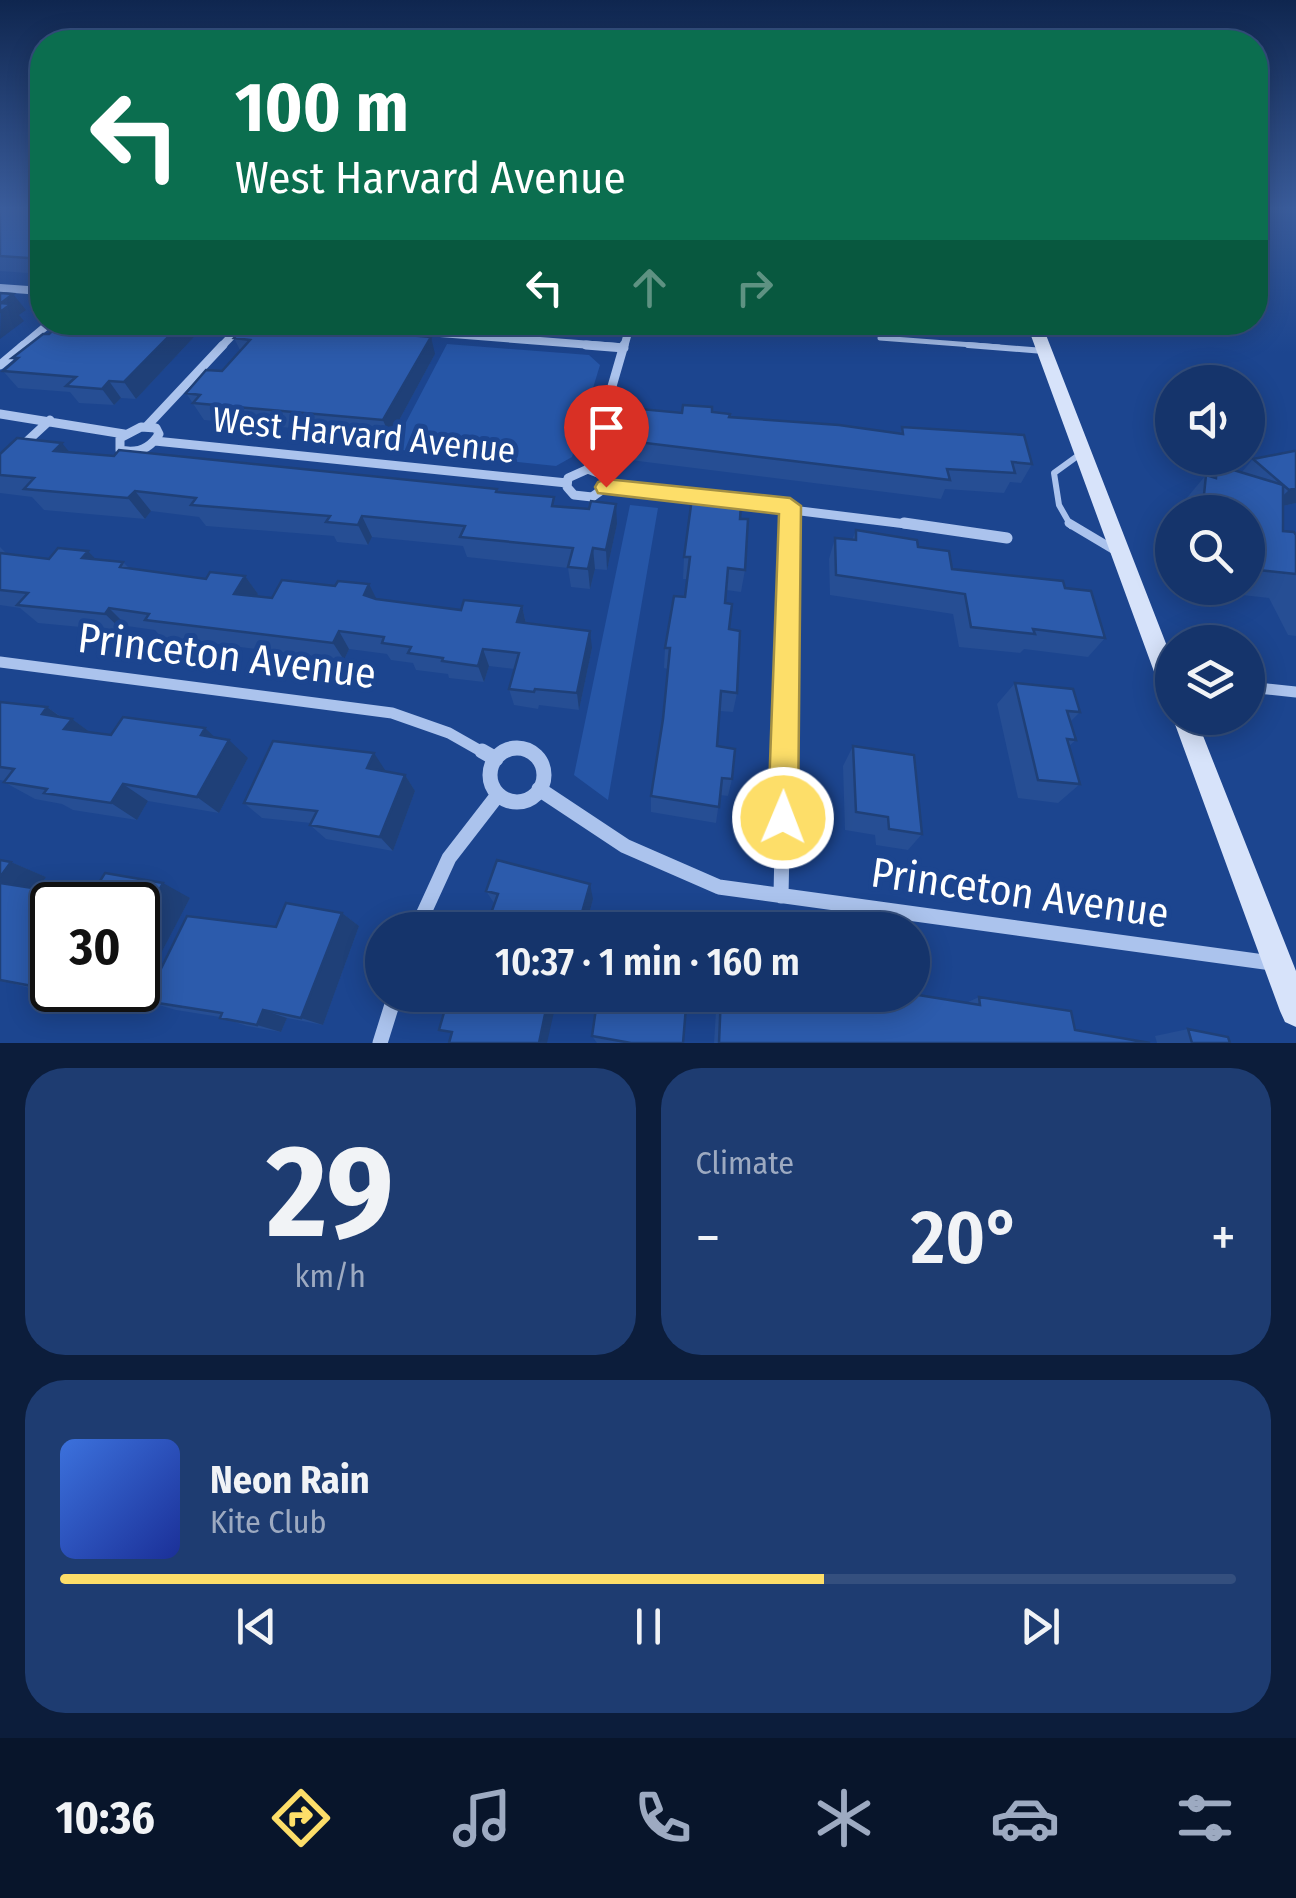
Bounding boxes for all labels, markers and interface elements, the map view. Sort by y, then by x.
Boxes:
text: 100 m [235,66,409,150]
icon: left [70,70,200,200]
text: West Harvard Avenue [235,151,626,205]
icon: left [517,260,572,315]
icon: ahead [622,260,677,315]
icon: right [727,260,782,315]
map controls [1155,365,1265,735]
button: sound [1155,365,1265,475]
pin [564,385,649,488]
street label: West Harvard Avenue [211,398,517,472]
icon: arrive [579,400,634,455]
button: search [1155,495,1265,605]
street label: Princeton Avenue [75,613,379,699]
button: layers [1155,625,1265,735]
position arrow [731,766,835,870]
street label: Princeton Avenue [868,847,1172,939]
speed limit sign: 30 [30,882,160,1012]
text: 10:37 · 1 min · 160 m [495,939,800,985]
text: 29 [267,1114,394,1270]
text: Climate [696,1144,794,1182]
text: 20° [911,1193,1021,1283]
text: − [696,1205,720,1271]
text: + [1211,1205,1236,1271]
text: km/h [295,1257,366,1295]
text: Neon Rain [210,1457,370,1503]
text: Kite Club [210,1503,326,1541]
icon: previous [229,1599,284,1654]
icon: pause [621,1599,676,1654]
icon: next [1013,1599,1068,1654]
icon: directions [266,1783,336,1853]
icon: music [447,1783,517,1853]
icon: phone [628,1783,698,1853]
icon: climate [809,1783,879,1853]
icon: car [990,1783,1060,1853]
icon: filters [1170,1783,1240,1853]
text: 10:36 [55,1791,155,1845]

